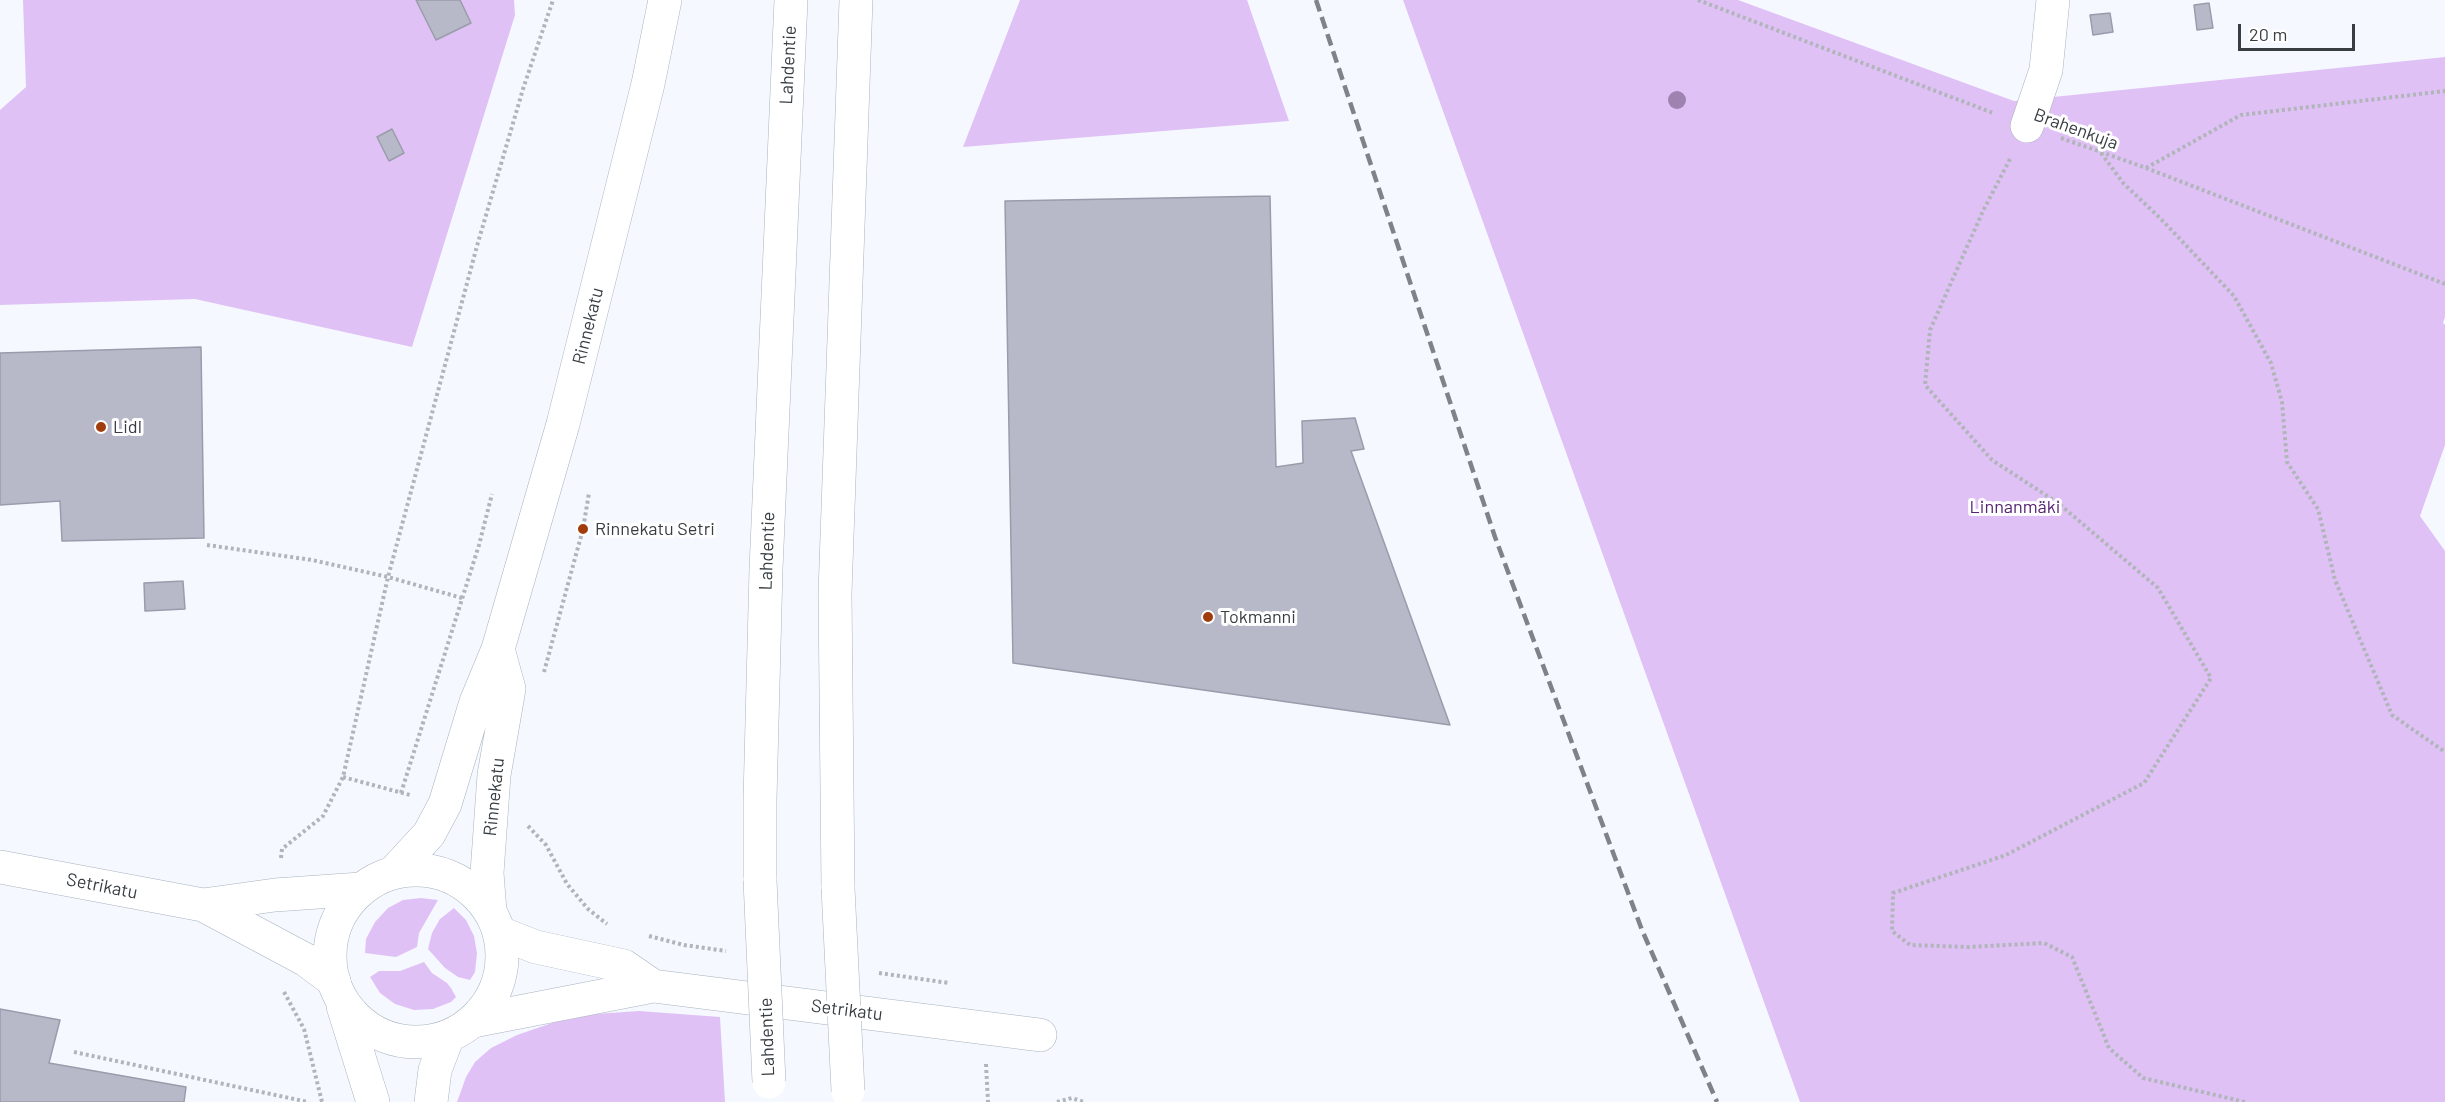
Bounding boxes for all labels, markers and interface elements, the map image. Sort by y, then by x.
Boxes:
scale bar [2241,12,2358,50]
text: 20 m [2249,23,2287,45]
street label: Lahdentie [775,25,801,105]
street label: Brahenkuja [2031,104,2121,154]
street label: Rinnekatu [568,285,608,367]
place label: Lidl [113,416,142,438]
marker: Lidl [94,420,108,434]
park label: Linnanmäki [1970,496,2060,518]
street label: Lahdentie [755,511,779,591]
place label: Rinnekatu Setri [595,518,715,540]
marker: Rinnekatu Setri [576,522,590,536]
place label: Tokmanni [1220,606,1296,628]
marker: Tokmanni [1201,610,1215,624]
street label: Rinnekatu [479,757,509,837]
street label: Setrikatu [65,869,139,903]
street label: Setrikatu [810,995,884,1025]
street label: Lahdentie [755,997,779,1077]

